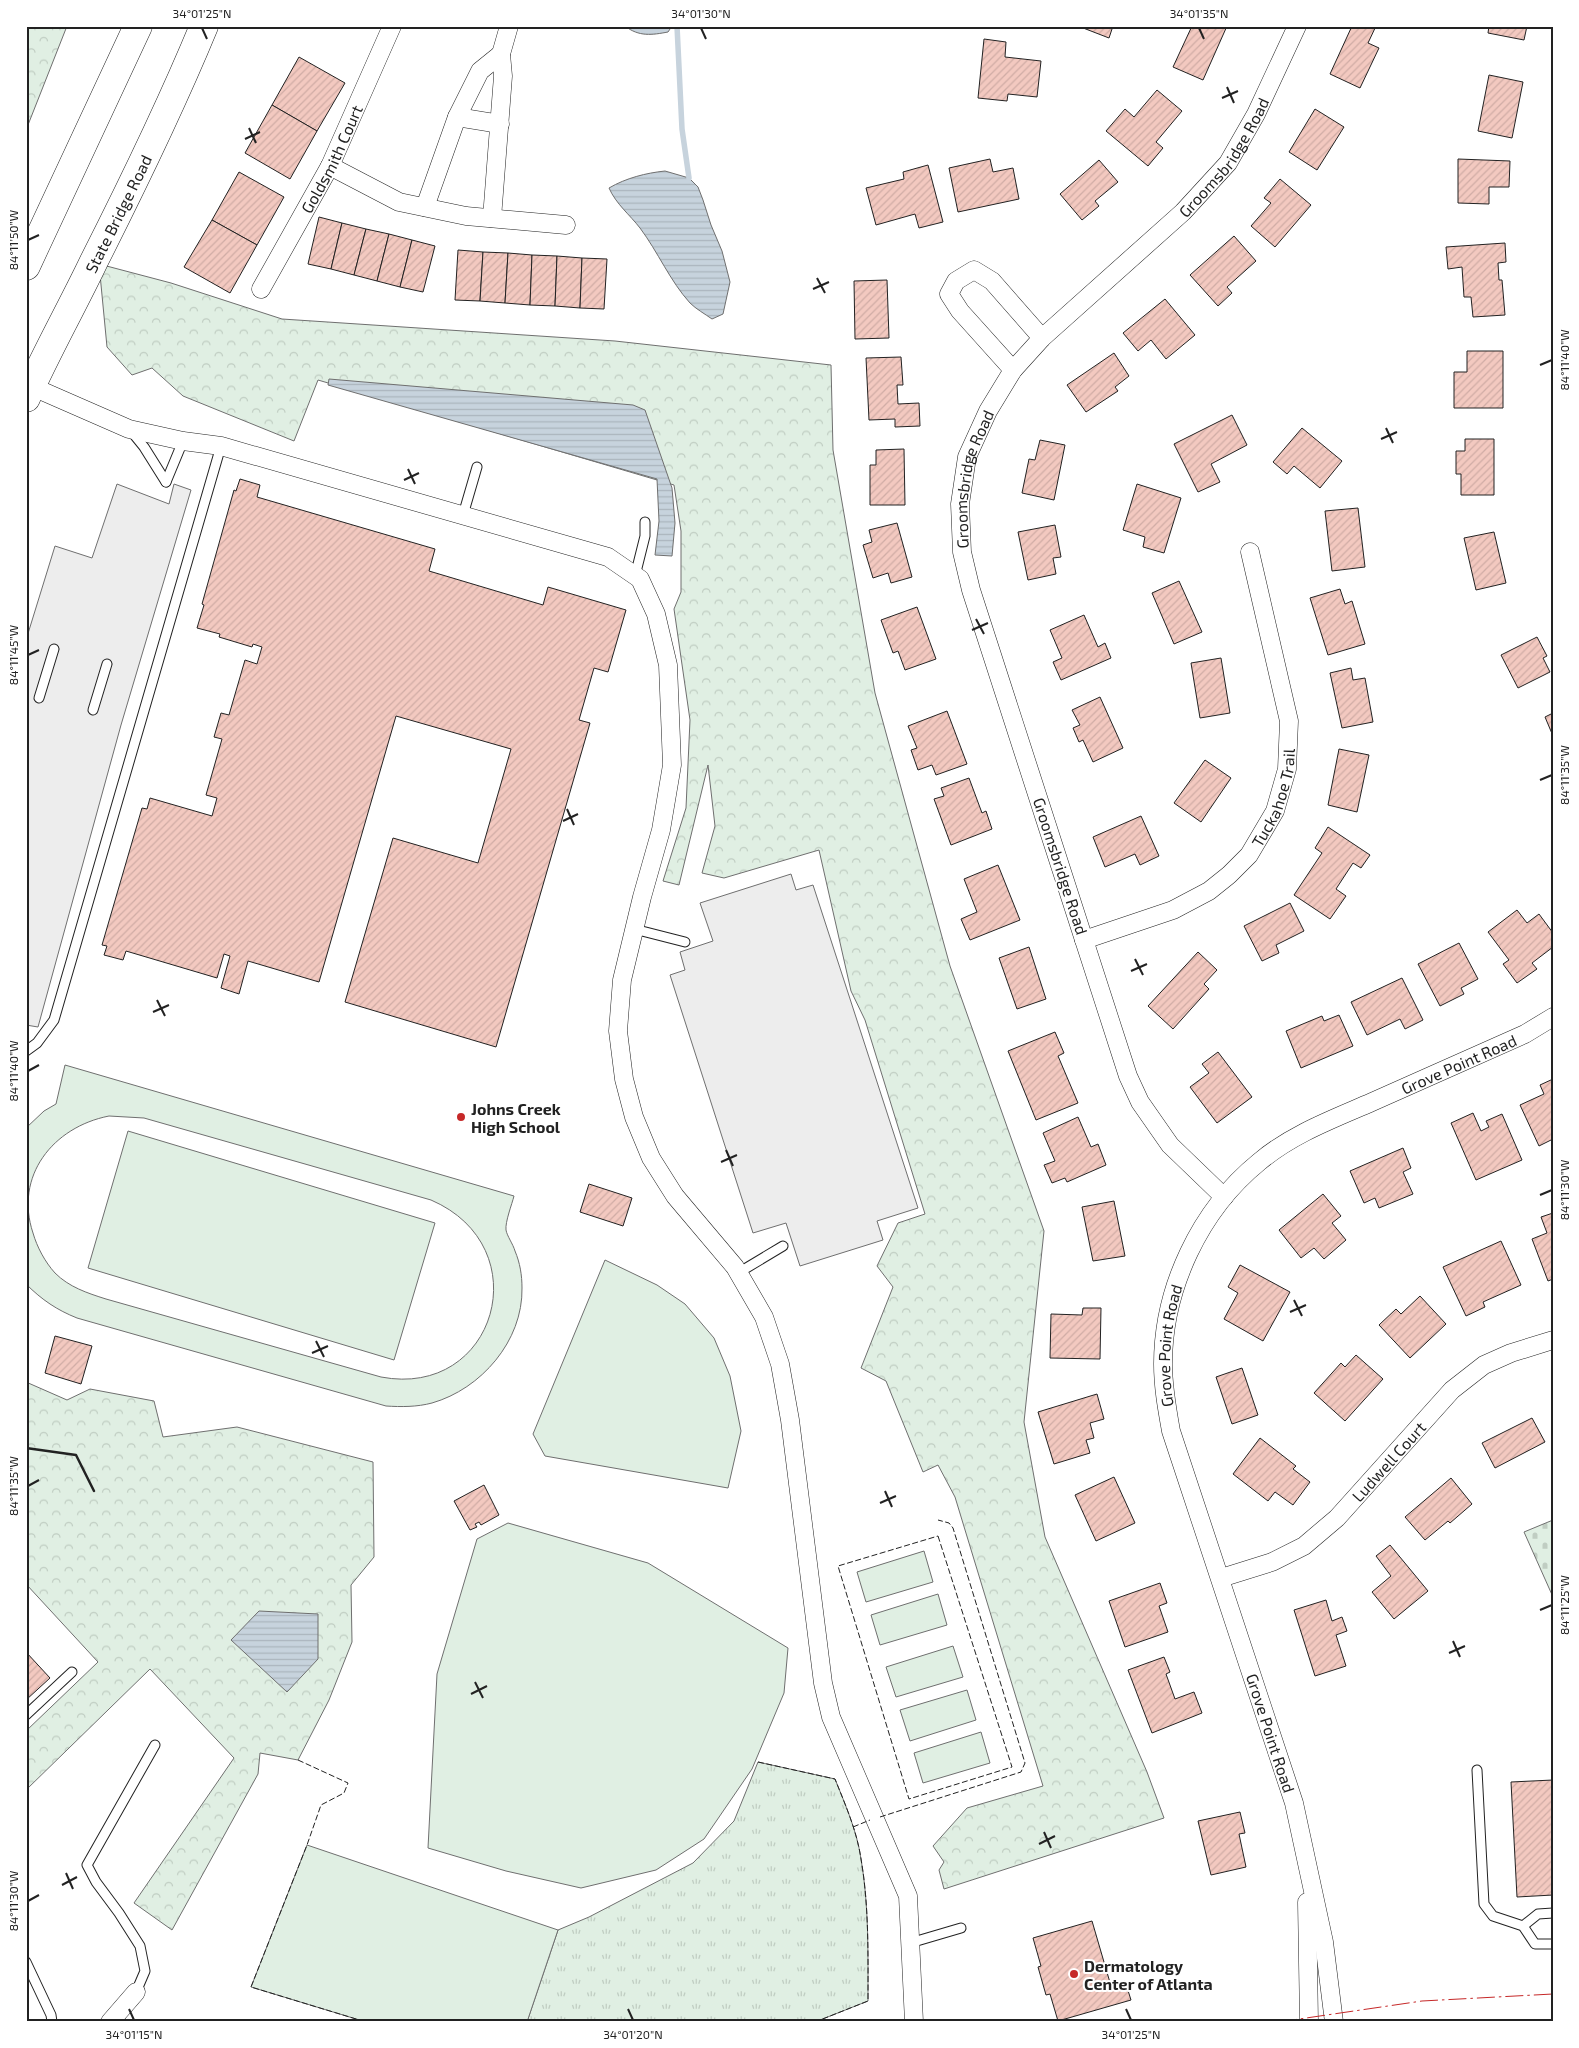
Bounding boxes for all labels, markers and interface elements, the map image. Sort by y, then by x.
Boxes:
text: 34°01'25"N [173,6,231,20]
text: 34°01'30"N [671,6,731,20]
text: 34°01'35"N [1170,6,1228,20]
street label: Groomsbridge Road [1174,94,1272,221]
street label: Goldsmith Court [296,102,365,216]
street label: State Bridge Road [80,151,155,276]
text: 84°11'50"W [6,210,20,270]
text: 84°11'40"W [1557,329,1571,391]
street label: Groomsbridge Road [950,406,997,549]
text: 84°11'45"W [6,625,20,685]
text: 84°11'35"W [1557,745,1571,805]
street label: Tuckahoe Trail [1247,748,1297,850]
street label: Groomsbridge Road [1030,795,1092,937]
street label: Grove Point Road [1398,1030,1519,1097]
text: 84°11'40"W [6,1040,20,1102]
place label: Johns Creek High School [471,1099,561,1136]
marker: Johns Creek High School [455,1111,467,1123]
text: 84°11'30"W [1557,1160,1571,1220]
street label: Grove Point Road [1153,1282,1185,1408]
street label: Ludwell Court [1347,1417,1429,1505]
text: 84°11'35"W [6,1456,20,1516]
text: 84°11'25"W [1557,1575,1571,1635]
street label: Grove Point Road [1243,1671,1299,1795]
text: 84°11'30"W [6,1871,20,1931]
place label: Dermatology Center of Atlanta [1084,1956,1213,1993]
marker: Dermatology Center of Atlanta [1068,1968,1080,1980]
text: 34°01'15"N [106,2027,162,2041]
text: 34°01'20"N [603,2027,663,2041]
text: 34°01'25"N [1102,2027,1160,2041]

